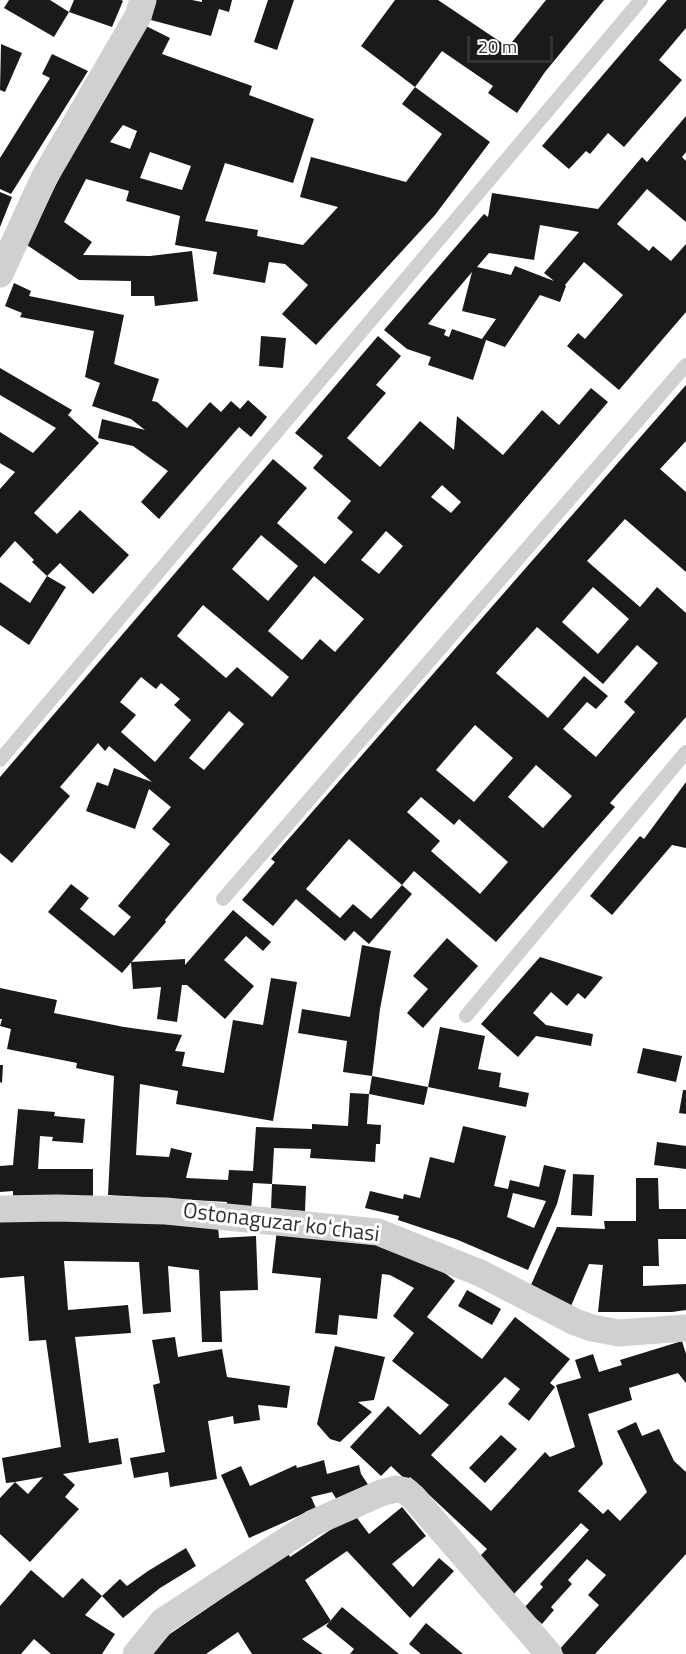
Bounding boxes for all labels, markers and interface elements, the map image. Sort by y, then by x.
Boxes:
scale bar [470,24,556,62]
text: 20 m [478,33,517,60]
street label: Ostonaguzar koʻchasi [181,1199,381,1249]

